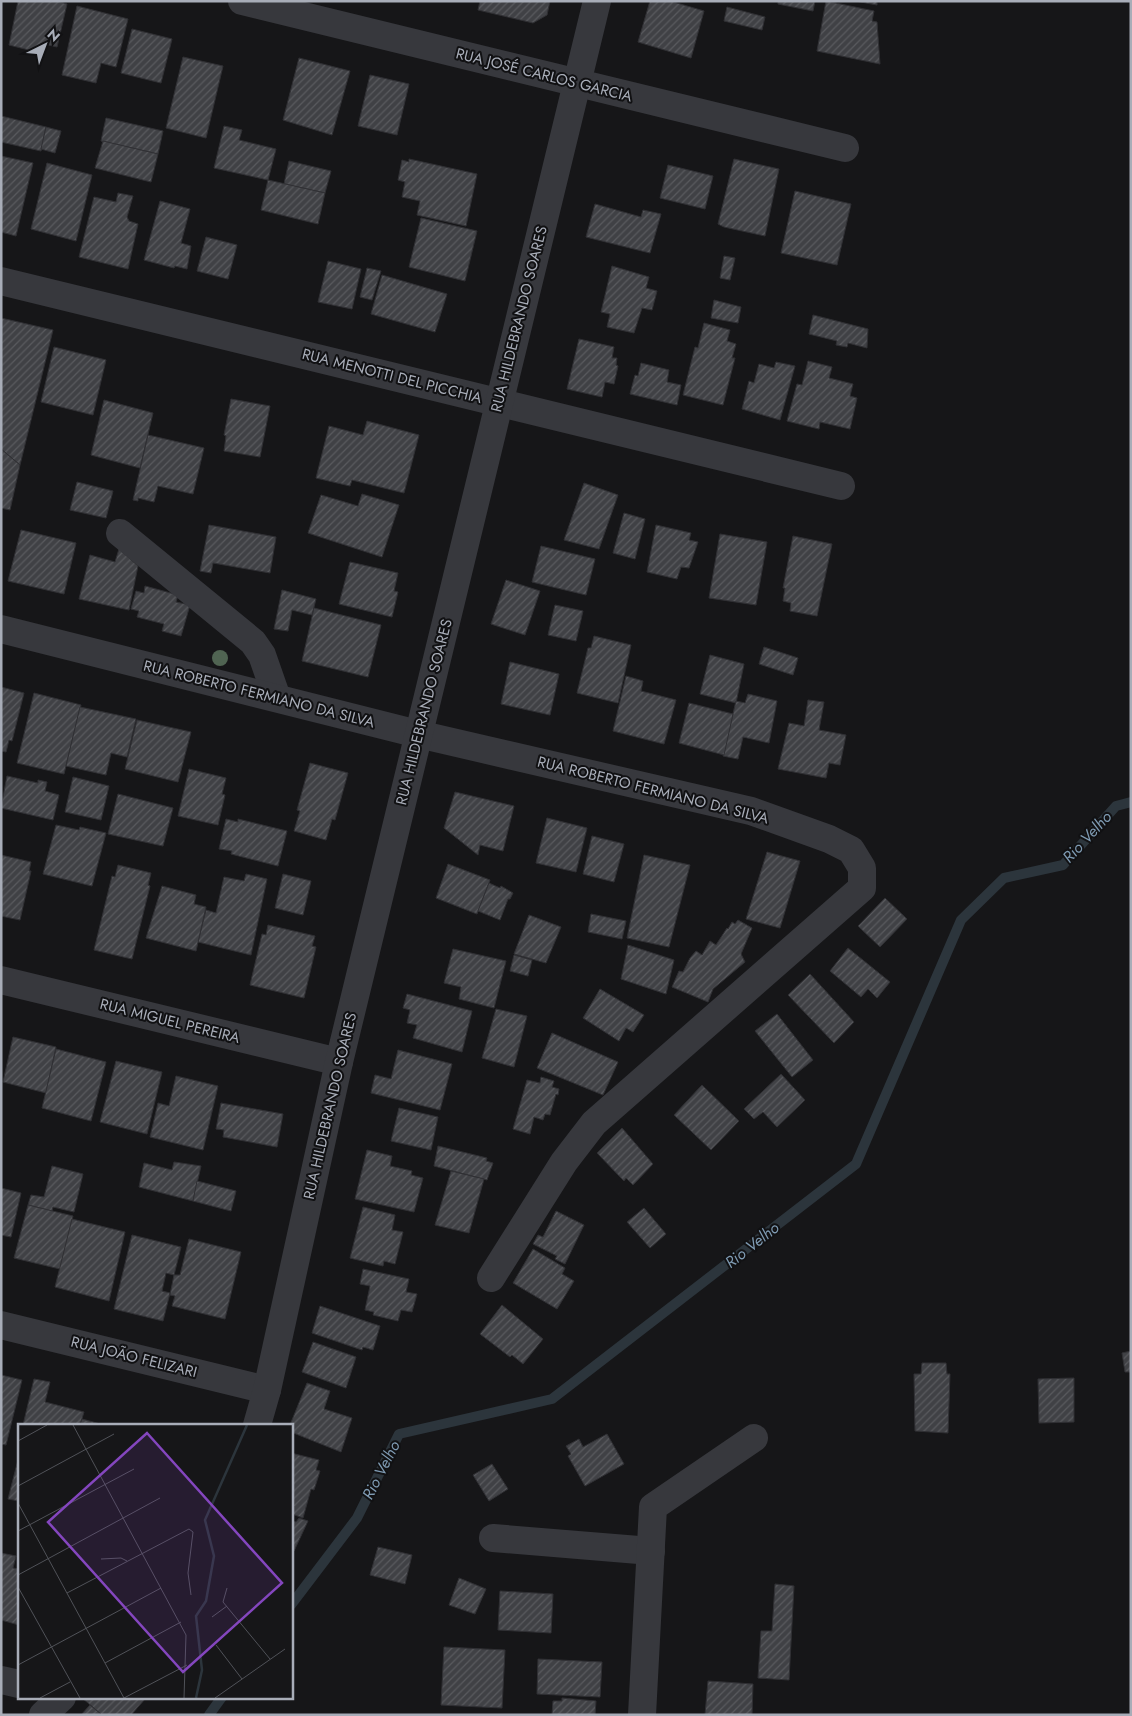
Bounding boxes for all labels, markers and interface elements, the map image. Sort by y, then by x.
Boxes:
north arrow [20,20,70,70]
text: N [43,24,65,46]
street label: RUA JOSÉ CARLOS GARCIA [453,42,635,108]
street label: RUA HILDEBRANDO SOARES [485,224,553,414]
street label: RUA MENOTTI DEL PICCHIA [300,343,484,409]
street label: RUA HILDEBRANDO SOARES [390,617,458,807]
street label: RUA ROBERTO FERMIANO DA SILVA [141,655,377,733]
street label: RUA ROBERTO FERMIANO DA SILVA [535,751,771,829]
water label: Rio Velho [1057,806,1117,868]
street label: RUA MIGUEL PEREIRA [98,993,242,1049]
street label: RUA HILDEBRANDO SOARES [298,1010,362,1202]
water label: Rio Velho [720,1216,784,1274]
street label: RUA JOÃO FELIZARI [69,1331,199,1383]
inset map [18,1424,292,1698]
water label: Rio Velho [356,1436,406,1503]

